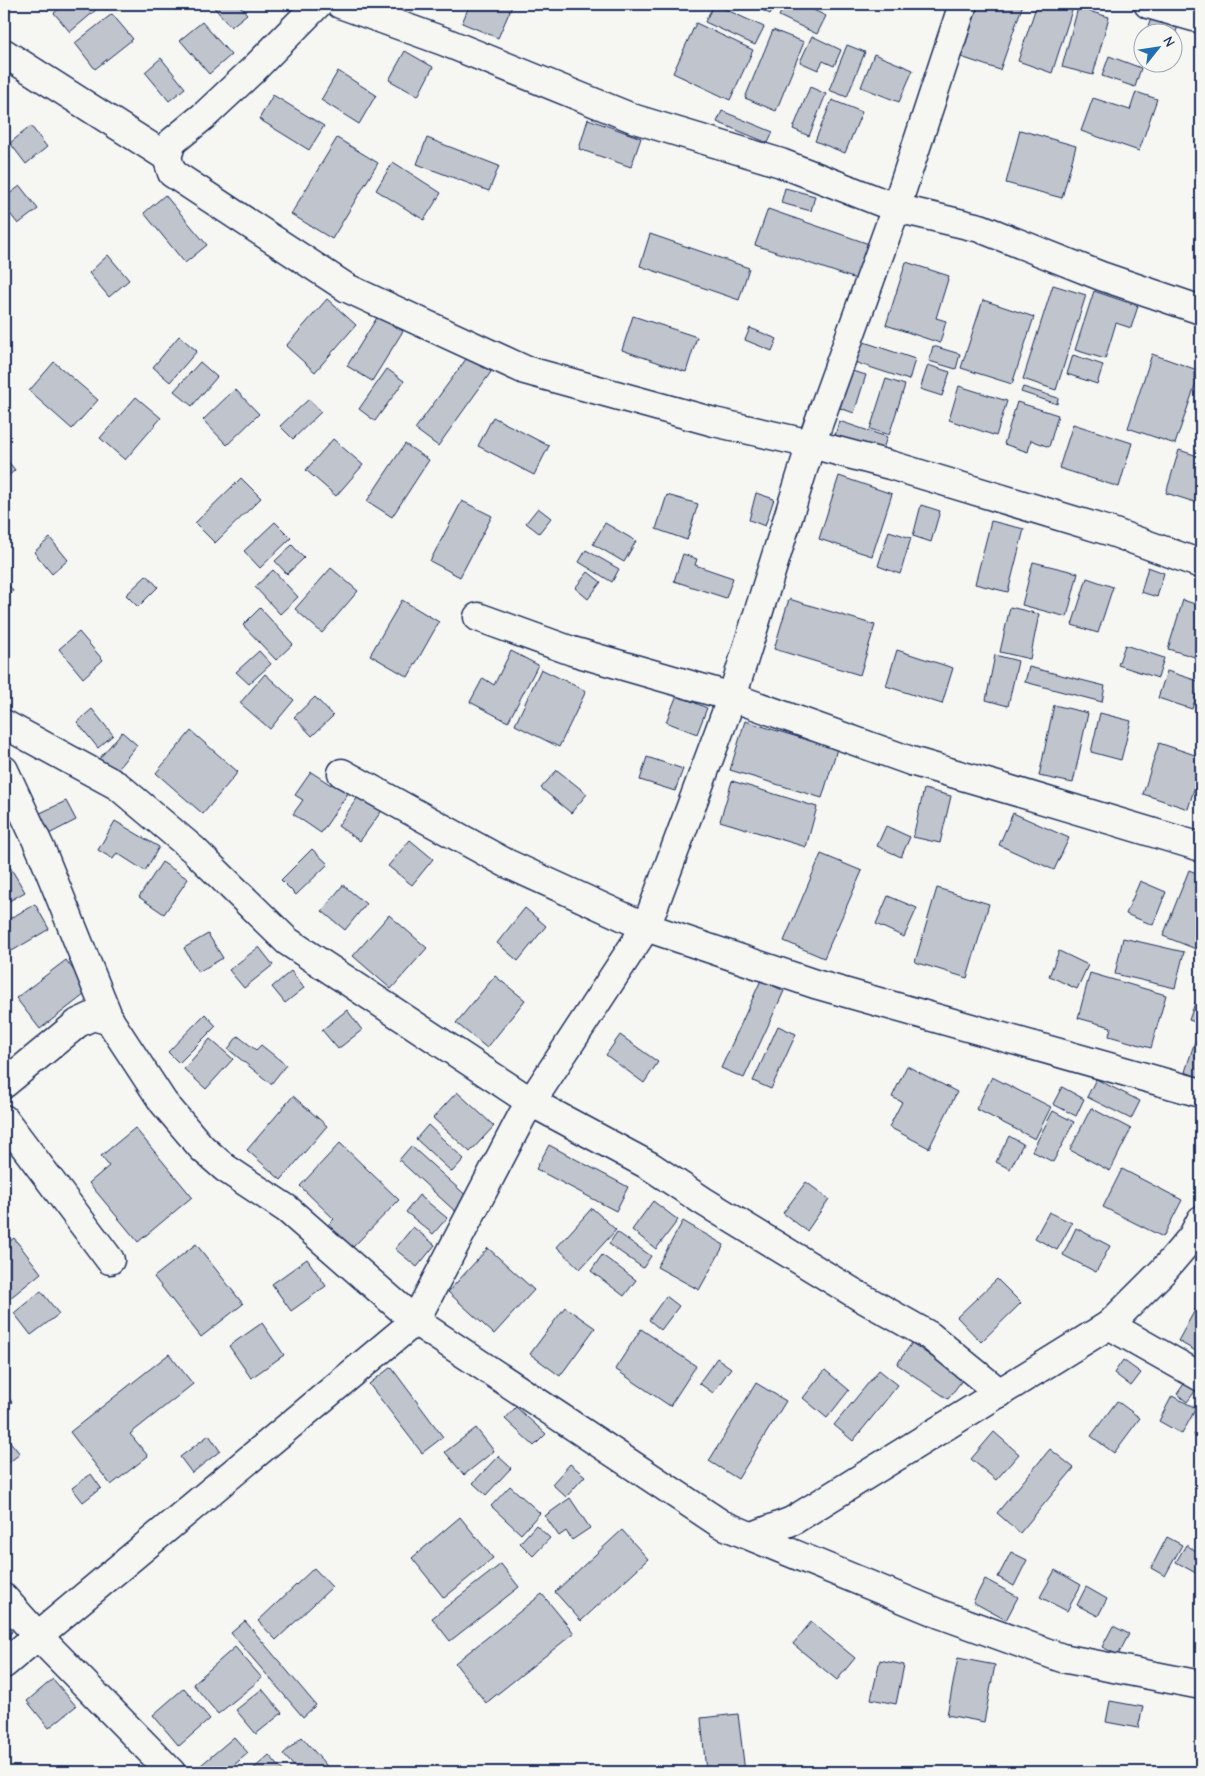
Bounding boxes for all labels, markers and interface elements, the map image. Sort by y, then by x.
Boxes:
north arrow [1132,22,1182,72]
text: N [1159,34,1178,50]

